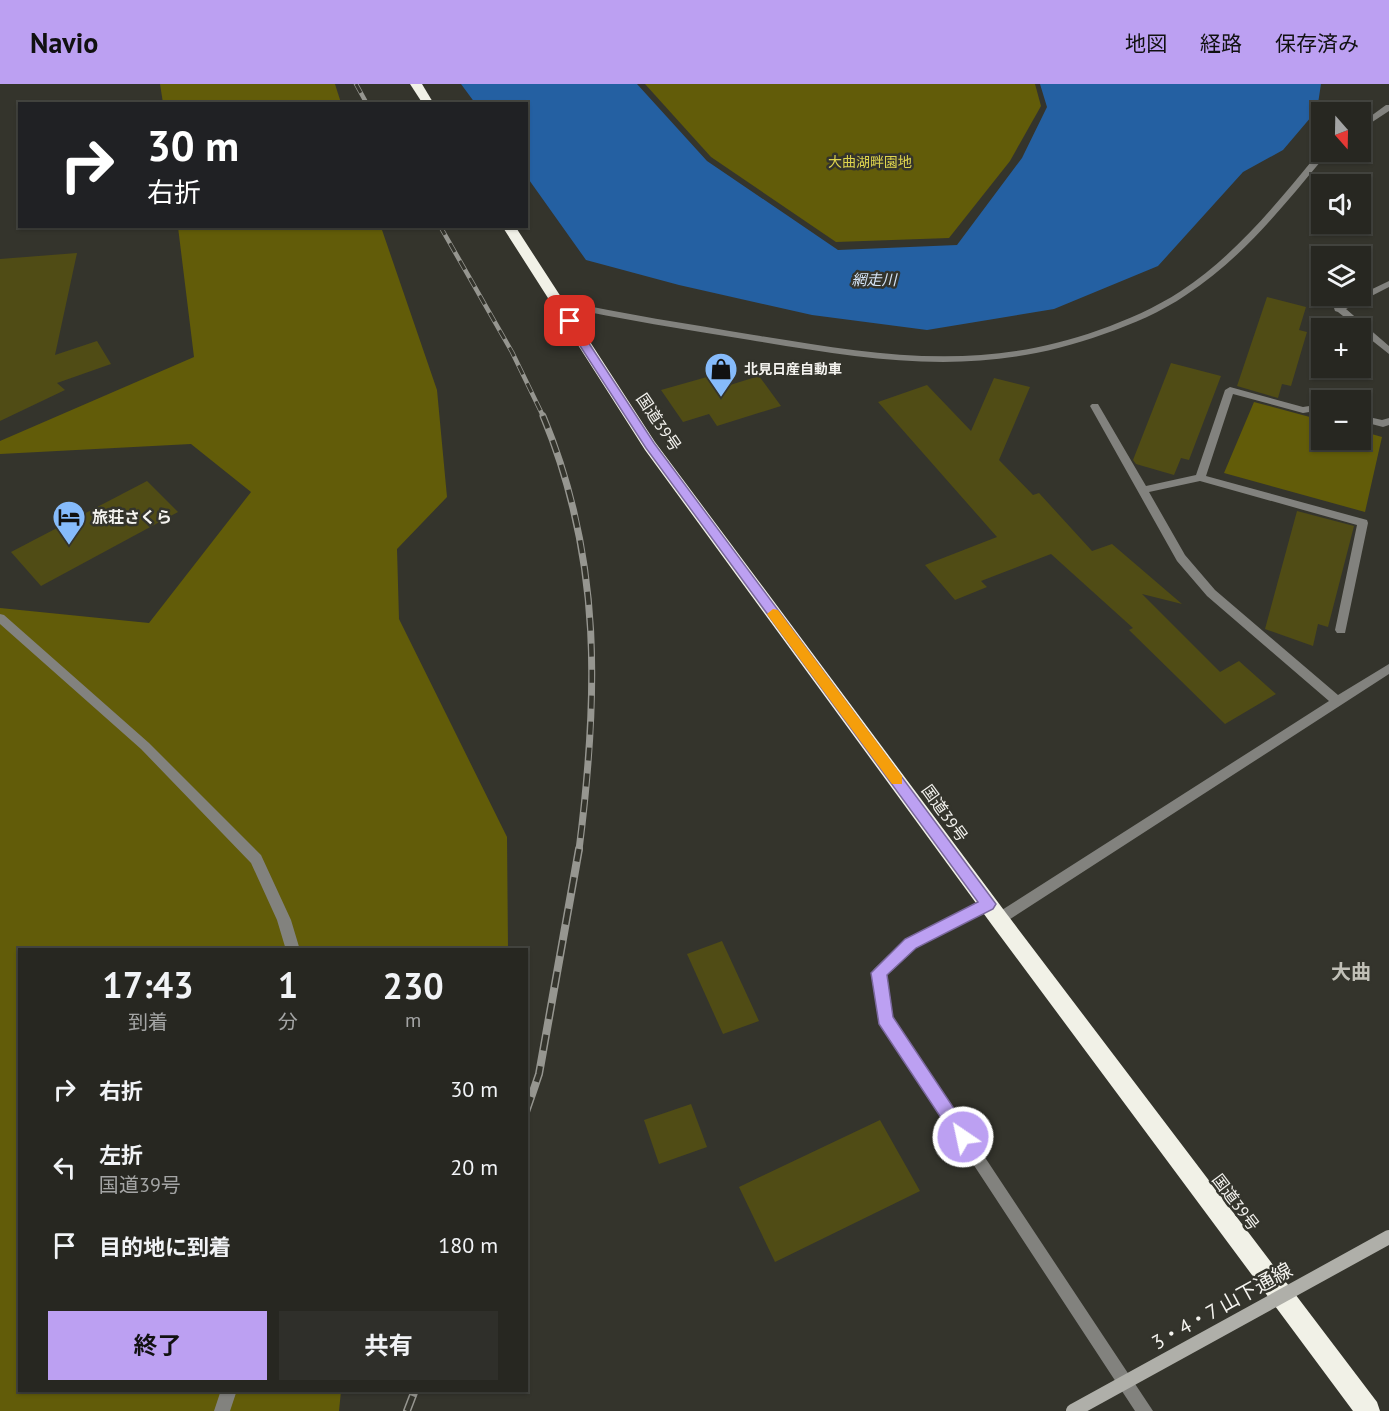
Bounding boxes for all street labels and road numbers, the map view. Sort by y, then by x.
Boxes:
street label: 国道39号 [632,389,686,455]
street label: 国道39号 [918,781,972,845]
street label: 国道39号 [1208,1170,1264,1234]
street label: 3・4・7 山下通線 [1147,1257,1297,1355]

